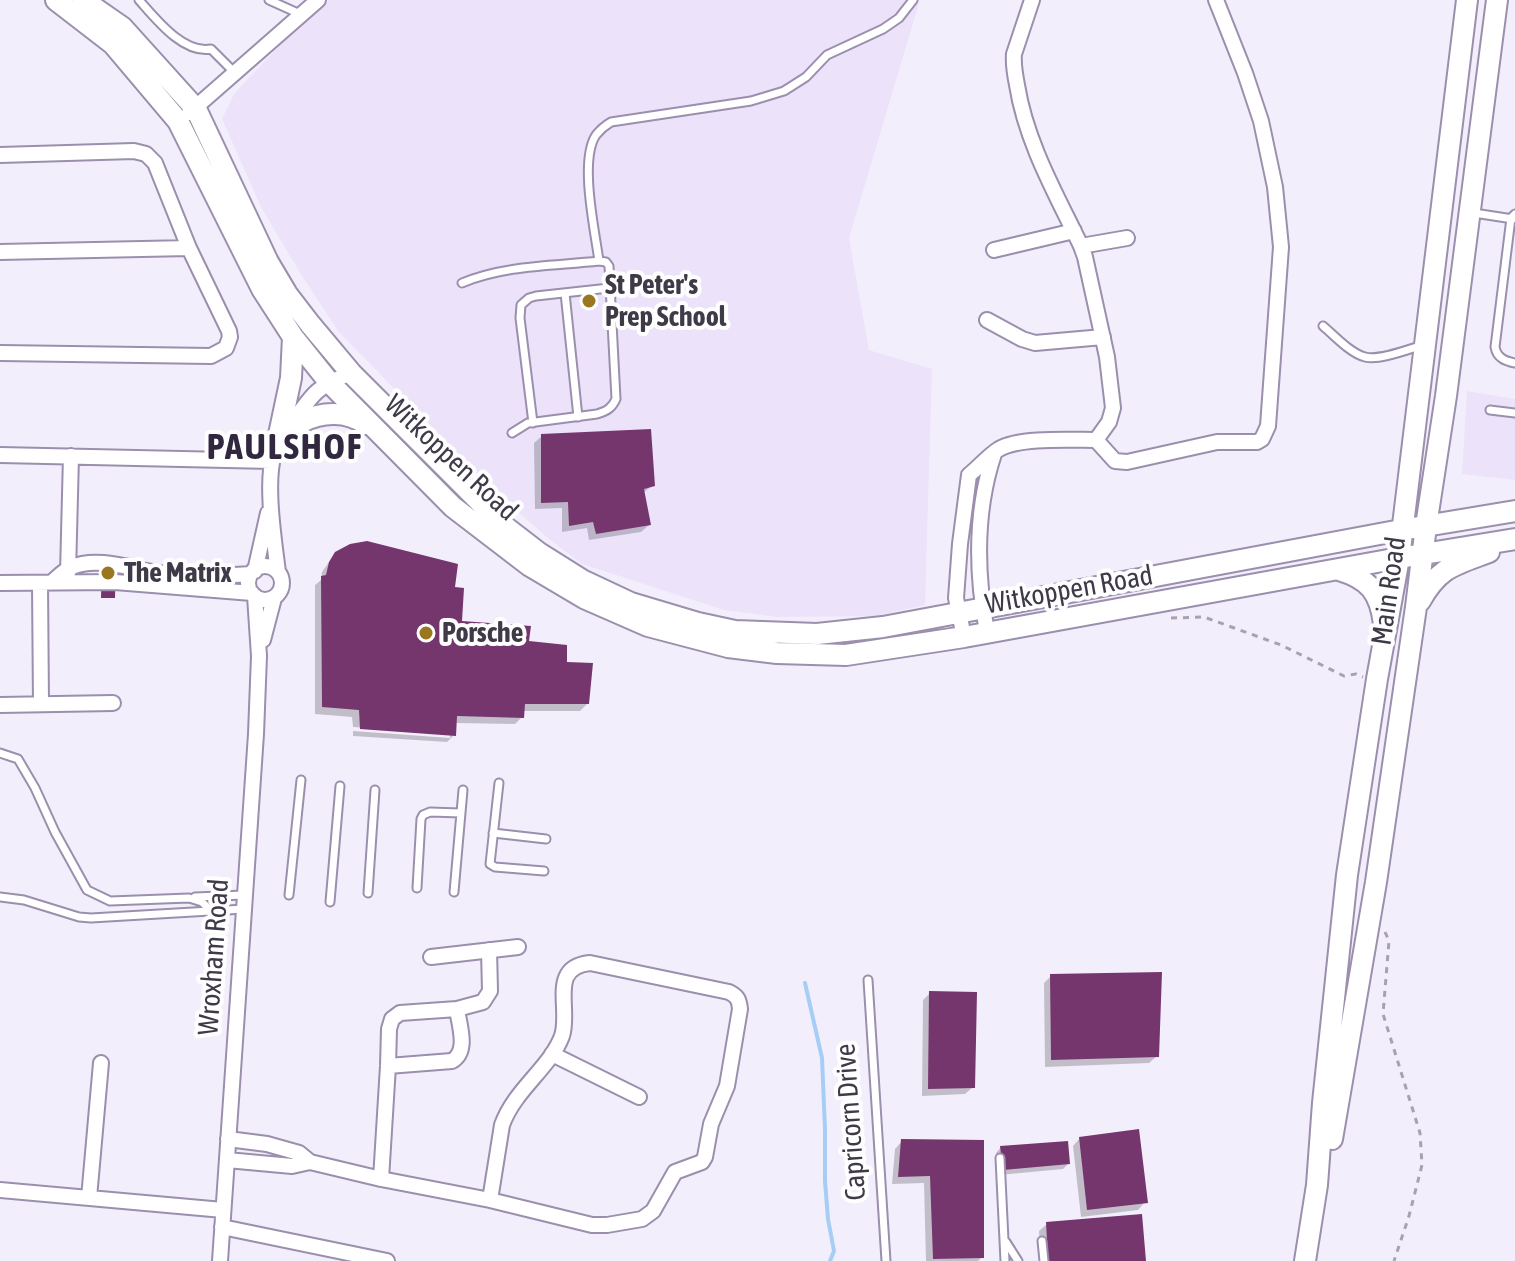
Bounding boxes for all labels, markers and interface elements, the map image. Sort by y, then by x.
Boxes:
place label: St Peter's Prep School [605,268,726,334]
marker: St Peter's Prep School [580,292,598,310]
street label: Witkoppen Road [377,388,525,528]
district label: PAULSHOF [207,426,363,470]
street label: Main Road [1365,535,1413,647]
place label: The Matrix [124,556,232,590]
street label: Witkoppen Road [982,559,1156,621]
marker: The Matrix [99,564,117,582]
place label: Porsche [442,616,523,650]
marker: Porsche [417,624,435,642]
street label: Wroxham Road [192,878,236,1036]
street label: Capricorn Drive [829,1042,873,1202]

